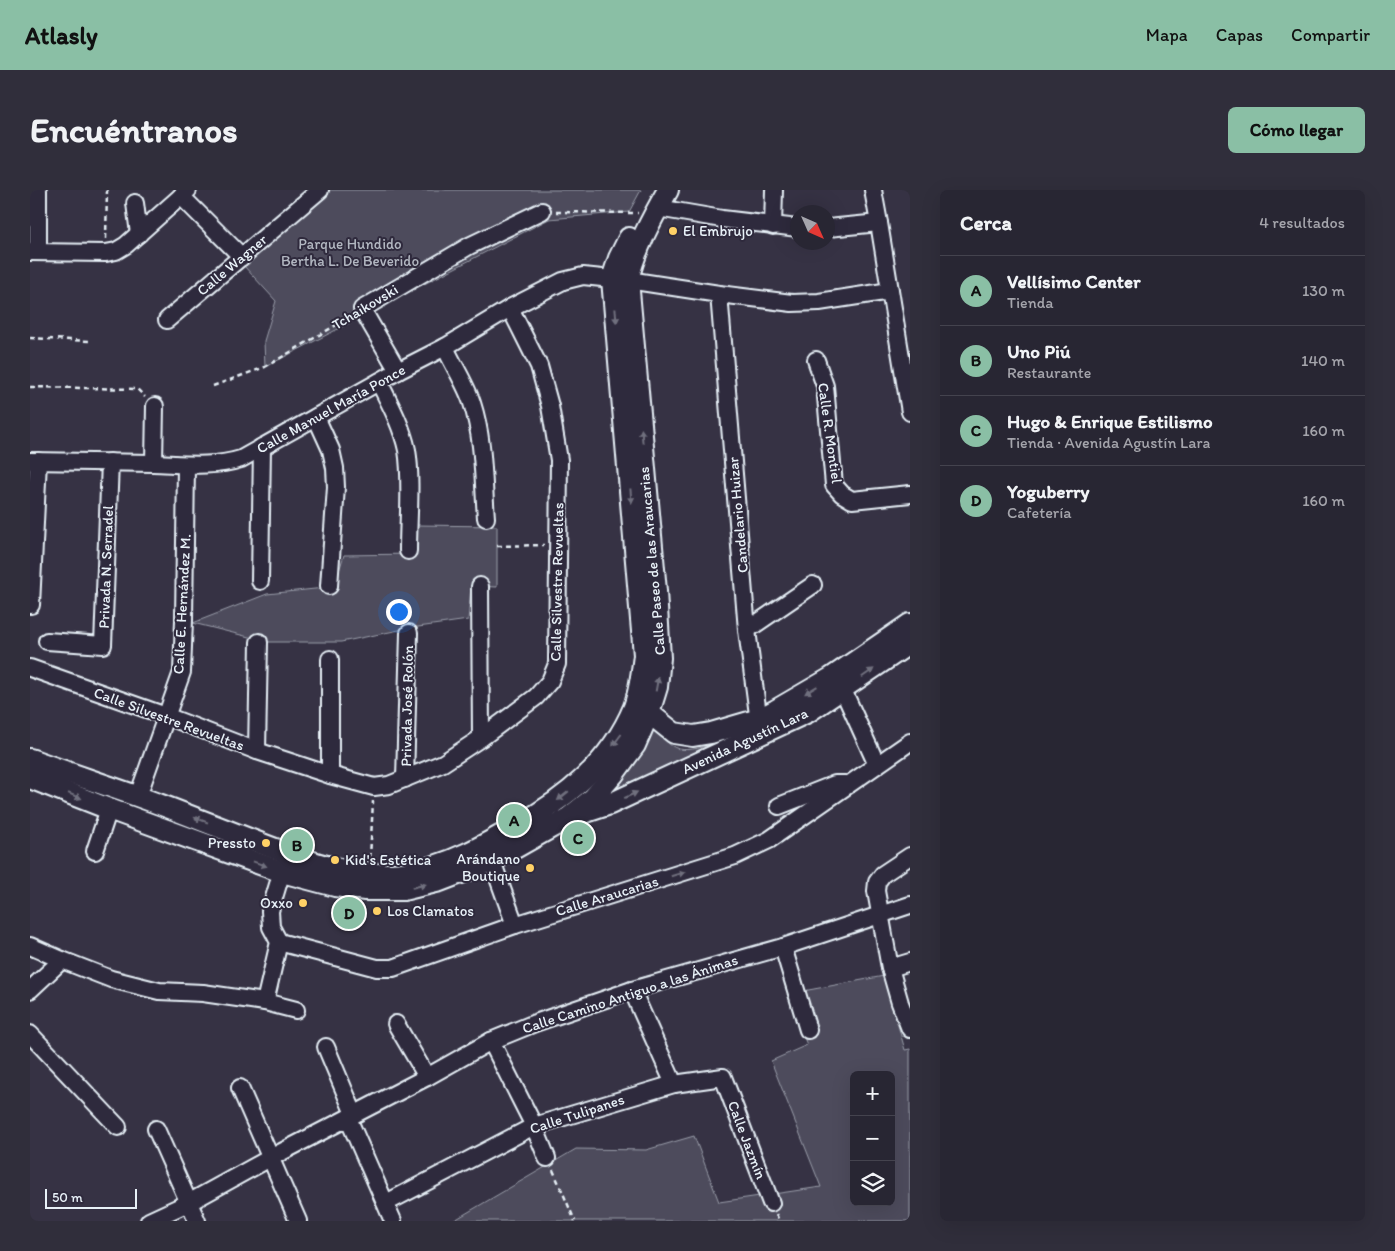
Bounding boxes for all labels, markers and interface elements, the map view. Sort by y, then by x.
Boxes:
text: Atlasly [25,21,98,50]
text: Mapa [1146,24,1188,46]
text: Capas [1216,24,1263,46]
text: Compartir [1291,24,1370,46]
button: Cómo llegar [1228,107,1365,153]
text: Encuéntranos [30,109,238,151]
north arrow [790,205,835,250]
text: Cerca [960,210,1012,235]
text: 4 resultados [1259,213,1345,232]
place label: El Embrujo [683,222,753,240]
marker: El Embrujo [667,225,679,237]
street label: Calle Wagner [193,230,271,300]
park label: Parque Hundido Bertha L. De Beverido [281,235,419,270]
text: Vellísimo Center [1007,270,1141,293]
street label: Tchaikovski [329,280,401,334]
text: A [971,281,981,300]
text: 130 m [1302,281,1345,300]
text: Tienda [1007,293,1054,312]
one-way arrow [612,309,620,325]
text: Uno Piú [1007,340,1070,363]
text: B [971,351,981,370]
text: 140 m [1301,351,1345,370]
street label: Calle Manuel María Ponce [254,361,408,457]
text: Restaurante [1007,363,1091,382]
street label: Calle R. Montiel [814,382,846,485]
text: Hugo & Enrique Estilismo [1007,410,1213,433]
text: C [971,421,981,440]
text: 160 m [1302,421,1345,440]
one-way arrow [638,427,646,443]
text: Tienda · Avenida Agustín Lara [1007,433,1210,452]
street label: Candelario Huizar [724,456,752,574]
street label: Calle Paseo de las Araucarias [635,466,669,656]
text: Yoguberry [1007,480,1089,503]
one-way arrow [627,488,635,504]
text: D [971,491,981,510]
text: 160 m [1302,491,1345,510]
street label: Calle Silvestre Revueltas [547,502,567,662]
text: Cafetería [1007,503,1072,522]
street label: Privada N. Serradel [95,504,117,629]
street label: Calle E. Hernández M. [169,533,195,675]
your location [386,599,412,625]
street label: Privada José Rolón [397,645,417,767]
one-way arrow [861,668,874,677]
one-way arrow [653,676,661,692]
street label: Calle Silvestre Revueltas [91,683,247,755]
one-way arrow [804,685,817,694]
street label: Avenida Agustín Lara [679,704,811,778]
one-way arrow [611,733,622,746]
one-way arrow [557,791,570,802]
one-way arrow [623,791,638,799]
one-way arrow [68,792,82,800]
pin: A [498,801,530,839]
one-way arrow [194,816,208,824]
pin: C [562,819,594,857]
pin: B [281,826,313,864]
place label: Pressto [208,834,256,852]
marker: Pressto [260,837,272,849]
place label: Arándano Boutique [457,850,520,885]
place label: Kid's Estética [345,851,432,869]
marker: Kid's Estética [329,854,341,866]
one-way arrow [253,861,268,868]
marker: Arándano Boutique [524,862,536,874]
one-way arrow [671,869,686,877]
street label: Calle Araucarias [553,872,661,920]
one-way arrow [412,882,427,890]
place label: Oxxo [260,894,293,912]
pin: D [333,894,365,932]
marker: Oxxo [297,897,309,909]
place label: Los Clamatos [387,902,474,920]
marker: Los Clamatos [371,905,383,917]
street label: Calle Camino Antiguo a las Ánimas [520,950,740,1037]
map controls [850,1071,895,1206]
button: + [850,1071,895,1116]
street label: Calle Tulipanes [527,1090,627,1138]
street label: Calle Jazmín [724,1098,770,1182]
button: − [850,1116,895,1161]
button: layers [850,1161,895,1206]
scale bar [45,1186,138,1209]
text: 50 m [52,1189,83,1206]

